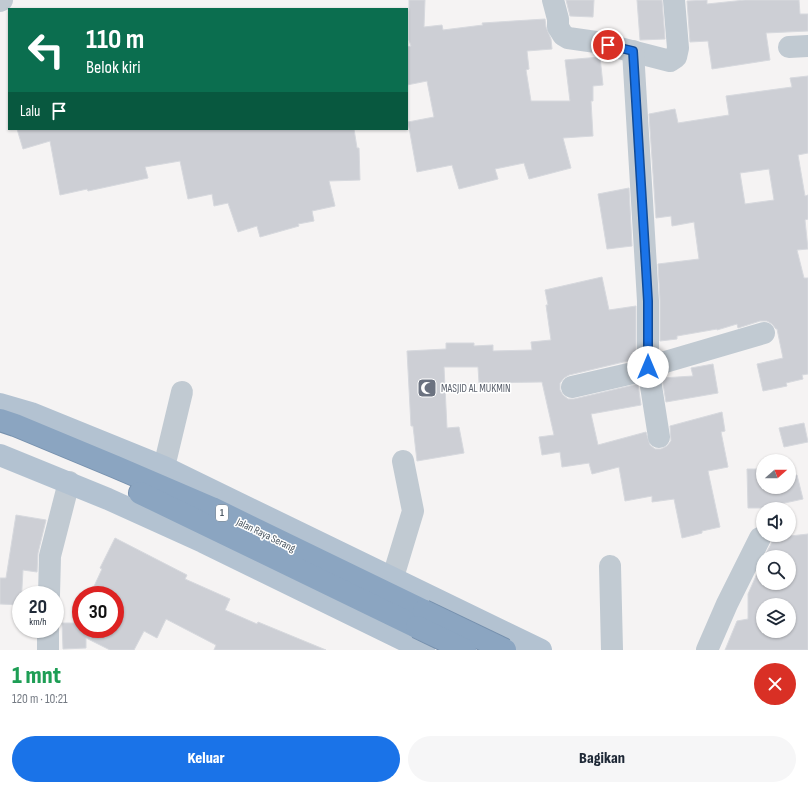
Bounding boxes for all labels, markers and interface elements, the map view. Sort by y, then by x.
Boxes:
text: 110 m [86,23,144,56]
icon: left [20,24,72,76]
pin [591,28,625,62]
icon: arrive [597,34,619,56]
text: Belok kiri [86,57,141,78]
icon: arrive [48,100,70,122]
text: Lalu [20,102,40,121]
position arrow [627,346,669,388]
mosque icon: MASJID AL MUKMIN [416,377,438,399]
place label: MASJID AL MUKMIN [441,382,511,395]
north arrow [756,454,796,494]
map controls [756,454,796,638]
button: sound [756,502,796,542]
road number: 1 [216,505,228,521]
street label: Jalan Raya Serang [234,515,298,555]
button: search [756,550,796,590]
speed limit sign: 30 [72,586,124,638]
text: 20 [29,595,47,619]
button: layers [756,598,796,638]
text: km/h [29,616,47,628]
text: 1 mnt [12,661,61,690]
button: close [754,663,796,705]
text: 120 m · 10:21 [12,691,68,707]
button: Keluar [12,736,400,782]
button: Bagikan [408,736,796,782]

